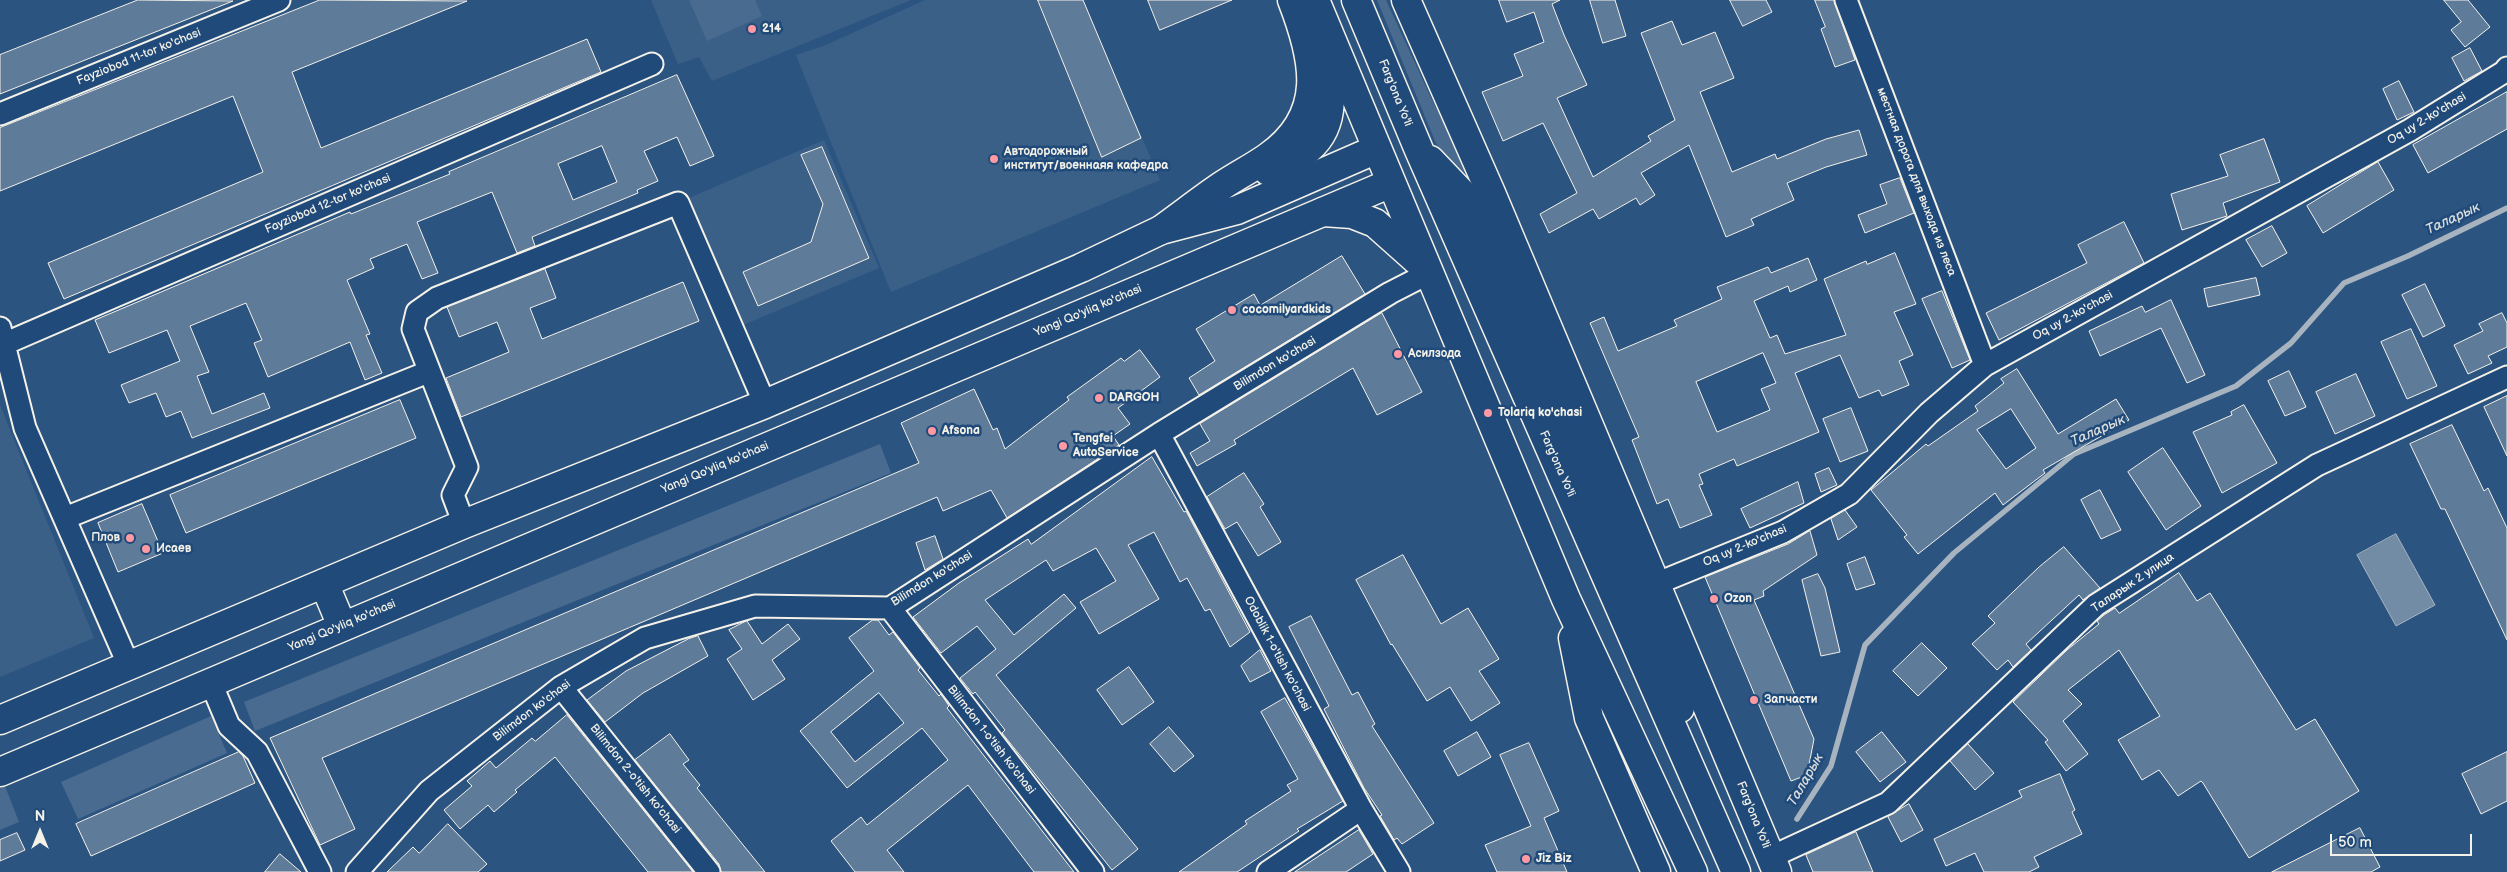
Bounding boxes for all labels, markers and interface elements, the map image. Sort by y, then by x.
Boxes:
place label: 214 [762,22,781,36]
marker: 214 [746,23,758,35]
street label: Fayziobod 11-tor ko'chasi [75,25,203,89]
street label: Farg'ona Yo'li [1375,57,1415,129]
street label: местная дорога для выхода из леса [1873,86,1959,278]
street label: Oq uy 2-ko'chasi [2385,90,2469,148]
place label: Автодорожный институт/военнаяя кафедра [1004,145,1168,173]
marker: Автодорожный институт/военнаяя кафедра [988,153,1000,165]
street label: Fayziobod 12-tor ko'chasi [263,171,393,237]
water label: Таларык [2423,199,2483,239]
street label: Yangi Qo'yliq ko'chasi [1032,282,1144,340]
street label: Oq uy 2-ko'chasi [2030,288,2116,344]
place label: cocomilyardkids [1242,303,1331,317]
marker: cocomilyardkids [1226,304,1238,316]
street label: Bilimdon ko'chasi [1231,334,1319,394]
place label: Асилзода [1408,347,1461,361]
marker: Асилзода [1392,348,1404,360]
place label: DARGOH [1109,391,1159,405]
marker: DARGOH [1093,392,1105,404]
place label: Tolariq ko'chasi [1498,406,1582,420]
marker: Tolariq ko'chasi [1482,407,1494,419]
water label: Таларык [2068,412,2128,450]
place label: Afsona [942,424,980,438]
marker: Afsona [926,425,938,437]
street label: Farg'ona Yo'li [1536,429,1578,499]
place label: Tengfei AutoService [1073,432,1139,460]
street label: Yangi Qo'yliq ko'chasi [659,439,771,497]
marker: Tengfei AutoService [1057,440,1069,452]
street label: Oq uy 2-ko'chasi [1701,522,1789,570]
place label: Плов [91,531,120,545]
marker: Плов [124,532,136,544]
place label: Исаев [156,542,191,556]
marker: Исаев [140,543,152,555]
street label: Bilimdon ko'chasi [889,548,975,610]
street label: Таларык 2 улица [2089,550,2177,616]
place label: Ozon [1724,592,1752,606]
marker: Ozon [1708,593,1720,605]
street label: Odoblik 1-o'tish ko'chasi [1241,594,1313,714]
street label: Yangi Qo'yliq ko'chasi [286,597,398,655]
street label: Bilimdon ko'chasi [490,677,574,745]
street label: Bilimdon 1-o'tish ko'chasi [944,683,1038,797]
place label: Запчасти [1764,693,1817,707]
marker: Запчасти [1748,694,1760,706]
street label: Bilimdon 2-o'tish ko'chasi [586,721,684,837]
water label: Таларык [1784,751,1828,809]
street label: Farg'ona Yo'li [1733,779,1773,851]
north arrow [15,807,65,857]
text: N [35,808,45,825]
scale bar [2332,824,2474,856]
text: 50 m [2338,833,2372,852]
place label: Jiz Biz [1536,852,1572,866]
marker: Jiz Biz [1520,853,1532,865]

